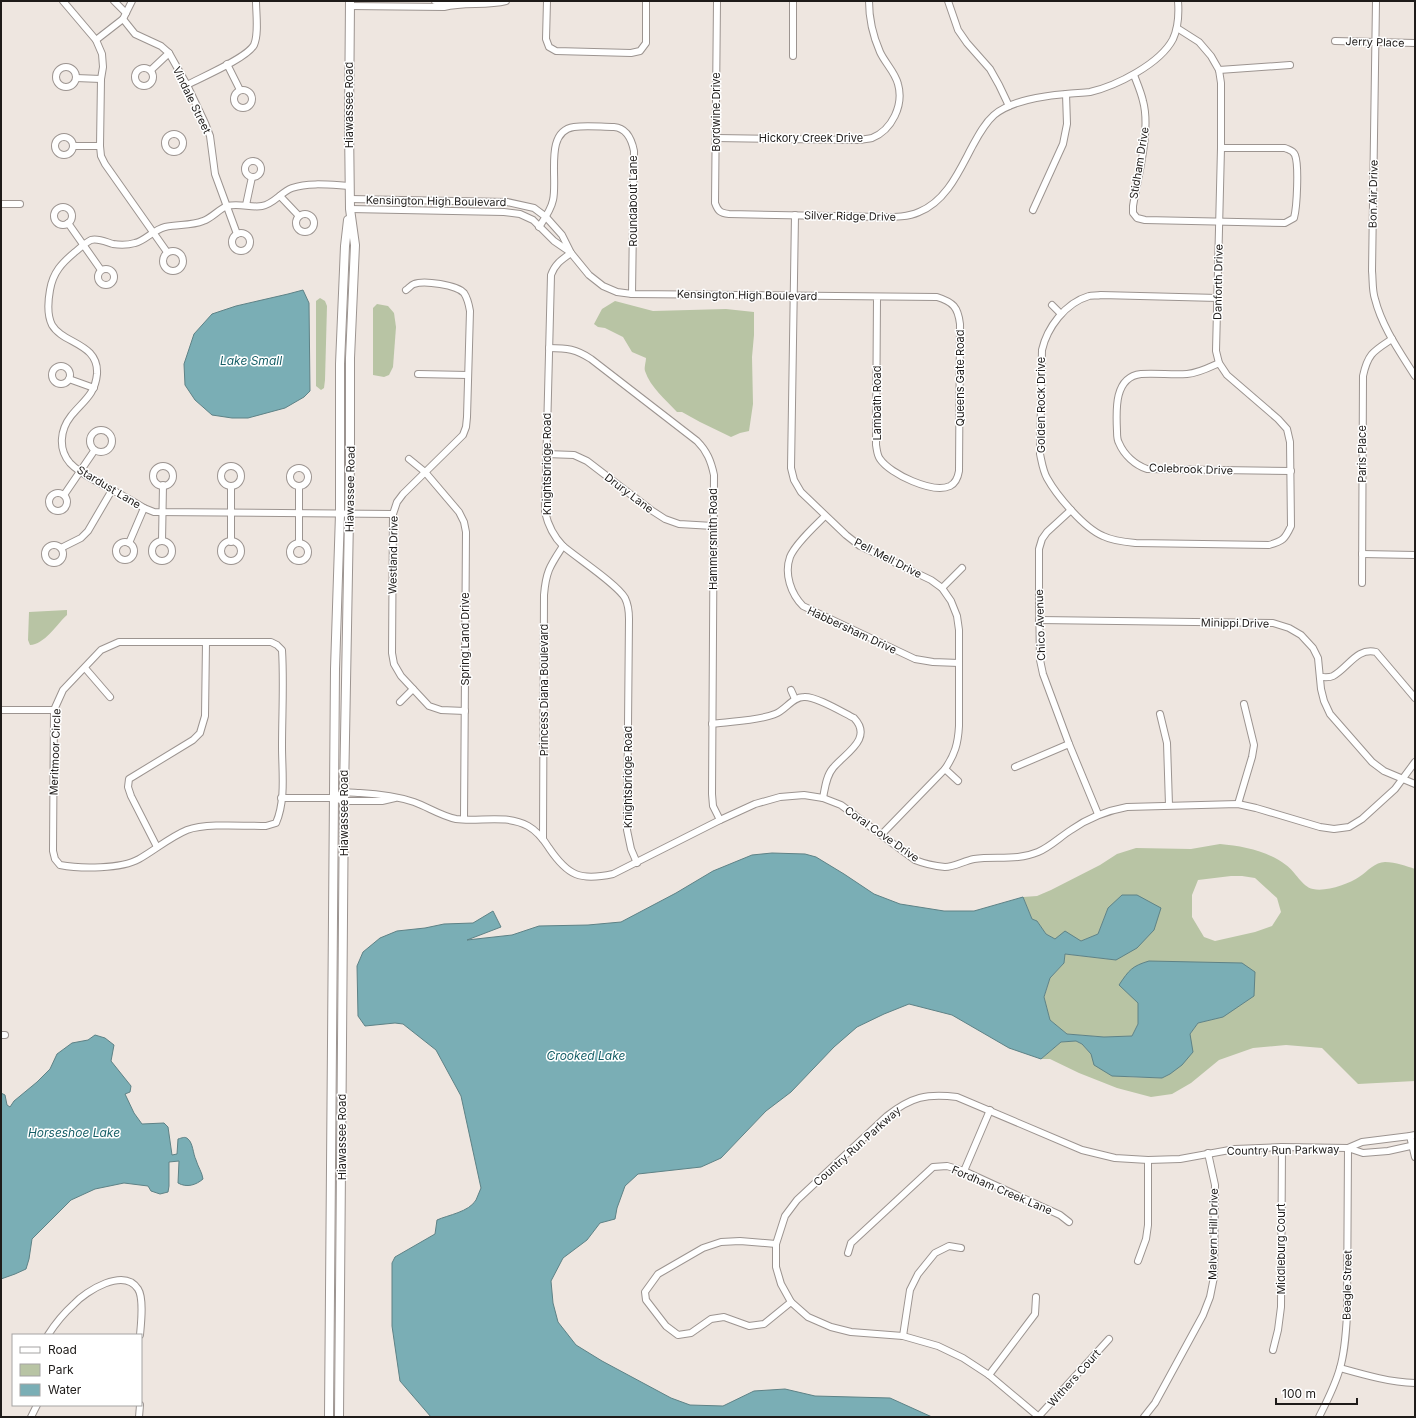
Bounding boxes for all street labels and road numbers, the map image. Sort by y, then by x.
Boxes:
street label: Jerry Place [1345,34,1405,50]
street label: Hiawassee Road [342,62,356,148]
street label: Vindale Street [170,64,214,136]
street label: Bordwine Drive [709,72,723,152]
street label: Stidham Drive [1126,126,1152,200]
street label: Hickory Creek Drive [759,131,863,145]
street label: Roundabout Lane [626,155,640,247]
street label: Bon Air Drive [1365,160,1381,228]
street label: Kensington High Boulevard [366,193,506,209]
street label: Silver Ridge Drive [804,208,896,224]
street label: Danforth Drive [1210,244,1226,320]
street label: Kensington High Boulevard [677,287,817,303]
street label: Queens Gate Road [953,329,967,427]
street label: Golden Rock Drive [1034,357,1048,453]
street label: Lambath Road [870,366,884,440]
street label: Knightsbridge Road [540,413,554,515]
street label: Paris Place [1355,425,1369,483]
street label: Hiawassee Road [342,446,358,532]
street label: Colebrook Drive [1149,461,1233,477]
street label: Stardust Lane [75,462,143,512]
street label: Drury Lane [602,470,656,516]
street label: Hammersmith Road [706,488,720,590]
street label: Westland Drive [385,516,401,594]
street label: Pell Mell Drive [852,535,924,581]
street label: Chico Avenue [1032,589,1048,661]
street label: Spring Land Drive [458,592,472,686]
street label: Habbersham Drive [805,603,899,657]
street label: Minippi Drive [1201,615,1269,631]
street label: Princess Diana Boulevard [537,624,551,756]
street label: Meritmoor Circle [46,708,64,796]
street label: Knightsbridge Road [621,726,635,828]
street label: Hiawassee Road [337,770,351,856]
street label: Coral Cove Drive [842,803,922,865]
street label: Hiawassee Road [335,1094,349,1180]
street label: Country Run Parkway [810,1103,904,1189]
street label: Country Run Parkway [1227,1142,1339,1158]
street label: Fordham Creek Lane [950,1162,1054,1218]
street label: Malvern Hill Drive [1205,1188,1221,1280]
street label: Middleburg Court [1274,1203,1288,1295]
street label: Beagle Street [1339,1250,1355,1320]
street label: Withers Court [1045,1346,1104,1409]

